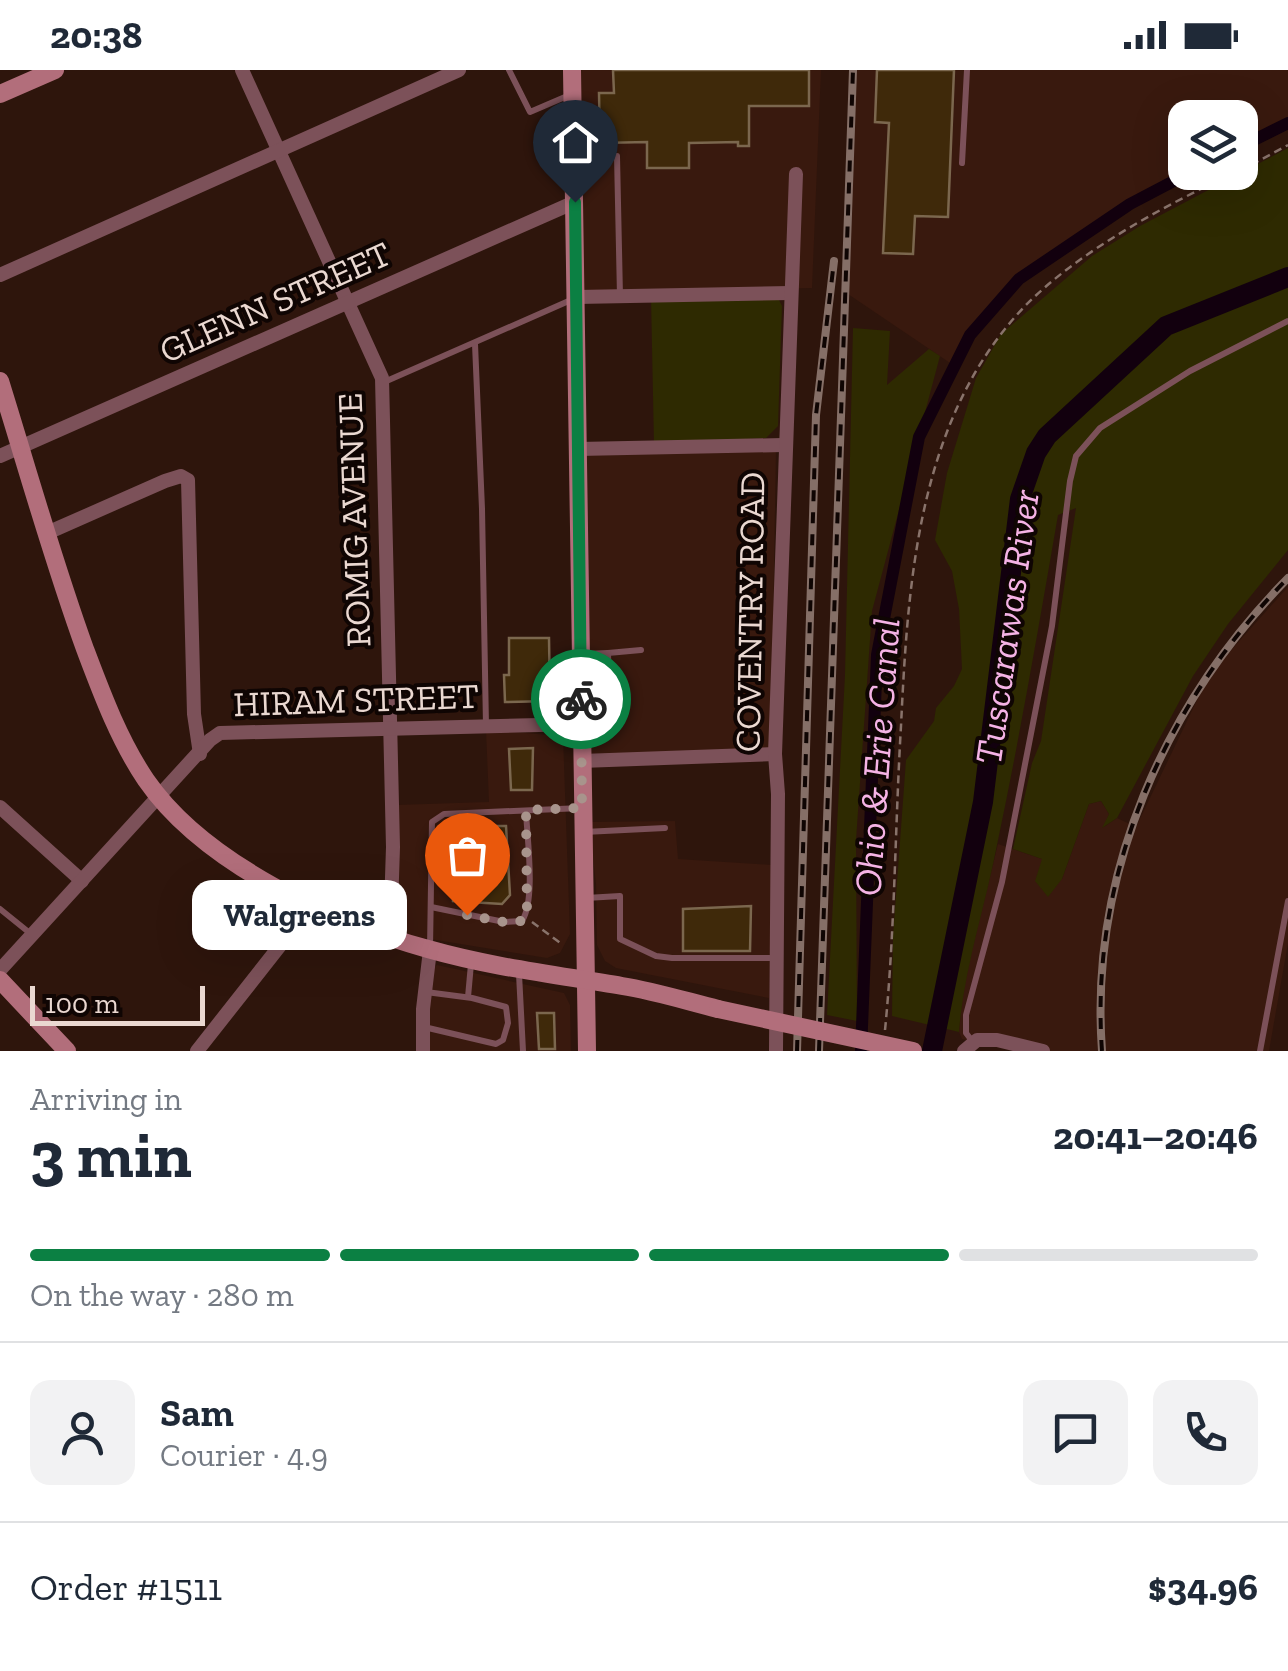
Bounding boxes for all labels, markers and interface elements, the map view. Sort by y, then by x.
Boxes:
text: 20:38 [50,12,142,58]
pin [533,100,618,203]
map controls [1168,100,1258,190]
button: layers [1168,100,1258,190]
icon: home [548,115,603,170]
street label: GLENN STREET [153,232,397,372]
street label: ROMIG AVENUE [329,392,379,648]
street label: COVENTRY ROAD [727,472,773,752]
water label: Tuscarawas River [965,486,1049,767]
water label: Ohio & Erie Canal [844,616,910,898]
courier [531,649,631,749]
icon: bike [554,672,609,727]
street label: HIRAM STREET [233,675,479,725]
pin [425,813,510,916]
icon: bag [440,828,495,883]
callout: Walgreens [192,880,407,950]
text: Walgreens [223,896,376,934]
scale bar [30,981,205,1026]
text: 100 m [45,987,119,1020]
text: Arriving in [30,1080,182,1118]
text: 20:41–20:46 [1053,1113,1258,1159]
text: 3 min [30,1116,192,1194]
text: On the way · 280 m [30,1276,294,1314]
button: person [30,1380,135,1485]
button: chat [1023,1380,1128,1485]
button: phone [1153,1380,1258,1485]
text: Sam [160,1390,234,1436]
text: Courier · 4.9 [160,1436,328,1474]
text: Order #1511 [30,1564,222,1610]
text: $34.96 [1148,1564,1258,1610]

